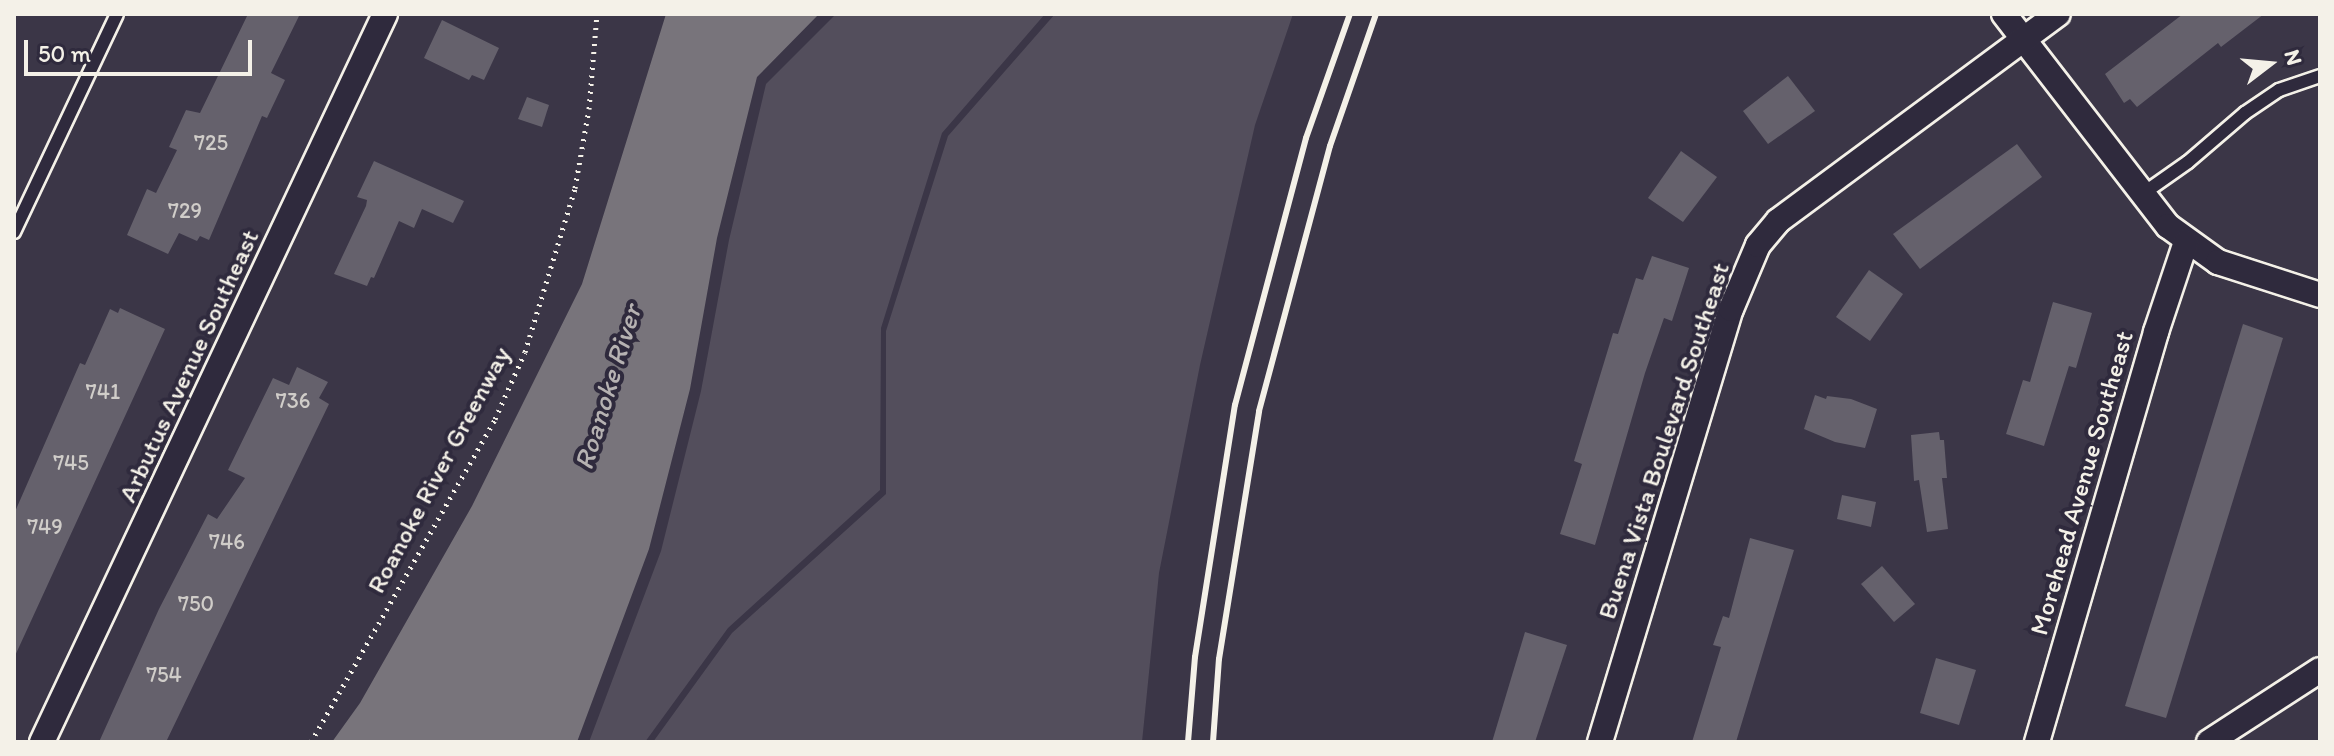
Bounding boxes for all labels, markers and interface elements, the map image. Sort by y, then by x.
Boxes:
scale bar [28,24,256,74]
north arrow [2230,24,2310,104]
text: 50 m [38,39,91,68]
text: N [2279,46,2309,68]
house number: 725 [194,130,228,156]
house number: 729 [168,198,202,224]
street label: Arbutus Avenue Southeast [112,225,266,507]
street label: Buena Vista Boulevard Southeast [1592,259,1736,623]
water label: Roanoke River [566,301,648,473]
street label: Morehead Avenue Southeast [2023,327,2141,639]
street label: Roanoke River Greenway [361,342,517,598]
house number: 741 [86,379,120,405]
house number: 736 [276,388,310,414]
house number: 745 [53,450,89,476]
house number: 749 [27,514,63,540]
house number: 746 [209,529,245,555]
house number: 750 [178,591,214,617]
house number: 754 [146,662,182,688]

